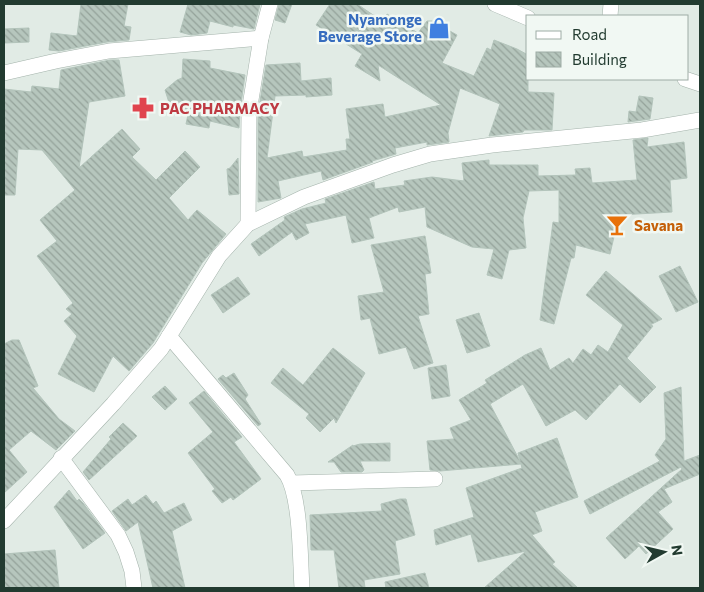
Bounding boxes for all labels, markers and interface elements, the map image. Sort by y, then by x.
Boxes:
place label: Nyamonge Beverage Store [318,10,422,45]
shop icon: Nyamonge Beverage Store [426,15,452,41]
legend [526,15,689,80]
text: Road [572,25,607,43]
text: Building [572,50,627,68]
pharmacy icon: PAC PHARMACY [130,95,156,121]
place label: PAC PHARMACY [160,99,280,117]
bar icon: Savana [604,212,630,238]
place label: Savana [634,216,683,234]
north arrow [639,527,689,577]
text: N [668,544,687,557]

